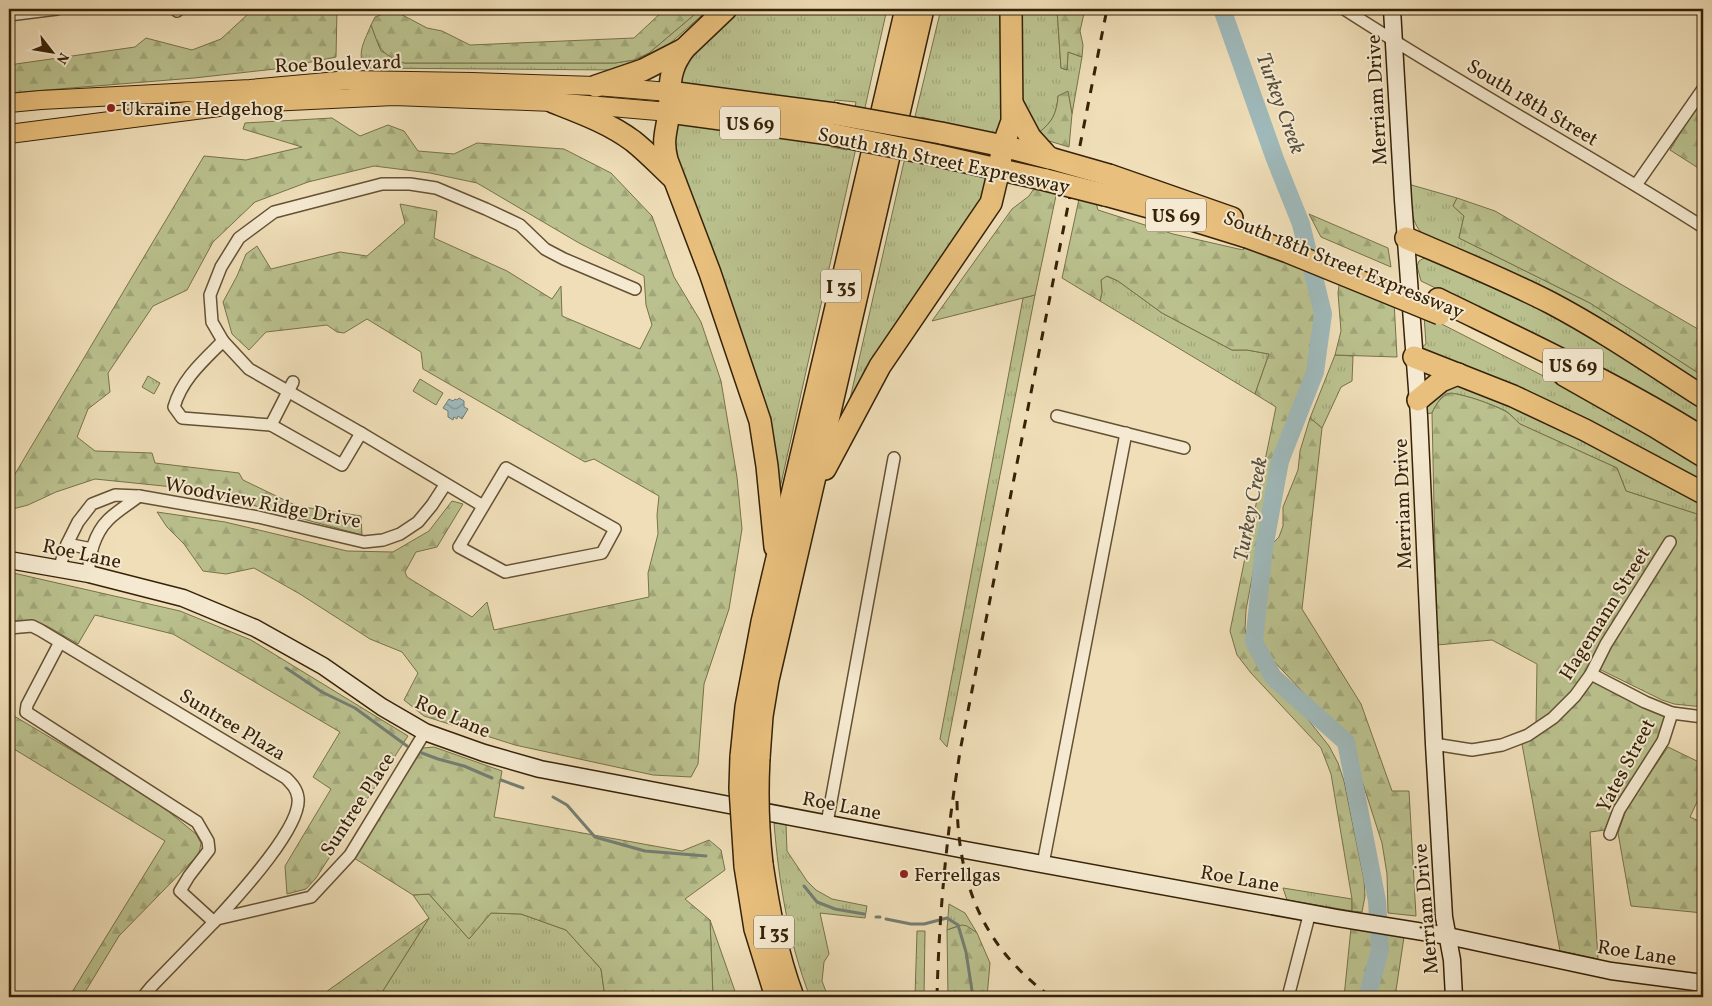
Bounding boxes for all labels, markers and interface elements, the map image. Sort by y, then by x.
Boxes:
north arrow [28,28,78,78]
street label: Merriam Drive [1361,34,1395,166]
text: N [51,49,73,67]
street label: Roe Boulevard [274,49,402,81]
water label: Turkey Creek [1248,49,1311,158]
street label: South 18th Street [1461,53,1603,154]
place label: Ukraine Hedgehog [121,96,283,124]
marker: Ukraine Hedgehog [105,102,117,114]
road number: US 69 [720,106,780,140]
street label: South 18th Street Expressway [815,122,1073,202]
road number: US 69 [1146,198,1206,232]
street label: South 18th Street Expressway [1219,205,1468,327]
road number: I 35 [821,270,861,302]
road number: US 69 [1543,348,1603,382]
street label: Merriam Drive [1388,438,1420,570]
water label: Turkey Creek [1227,454,1276,564]
street label: Woodview Ridge Drive [162,471,363,537]
street label: Roe Lane [40,533,124,577]
street label: Hagemann Street [1553,542,1658,686]
street label: Suntree Plaza [173,683,291,769]
street label: Roe Lane [410,689,495,746]
street label: Yates Street [1590,714,1663,818]
street label: Suntree Place [315,748,403,862]
street label: Roe Lane [800,786,884,828]
street label: Merriam Drive [1407,842,1447,975]
street label: Roe Lane [1198,859,1281,901]
place label: Ferrellgas [914,862,1001,890]
marker: Ferrellgas [898,868,910,880]
road number: I 35 [754,916,794,949]
street label: Roe Lane [1595,934,1678,974]

